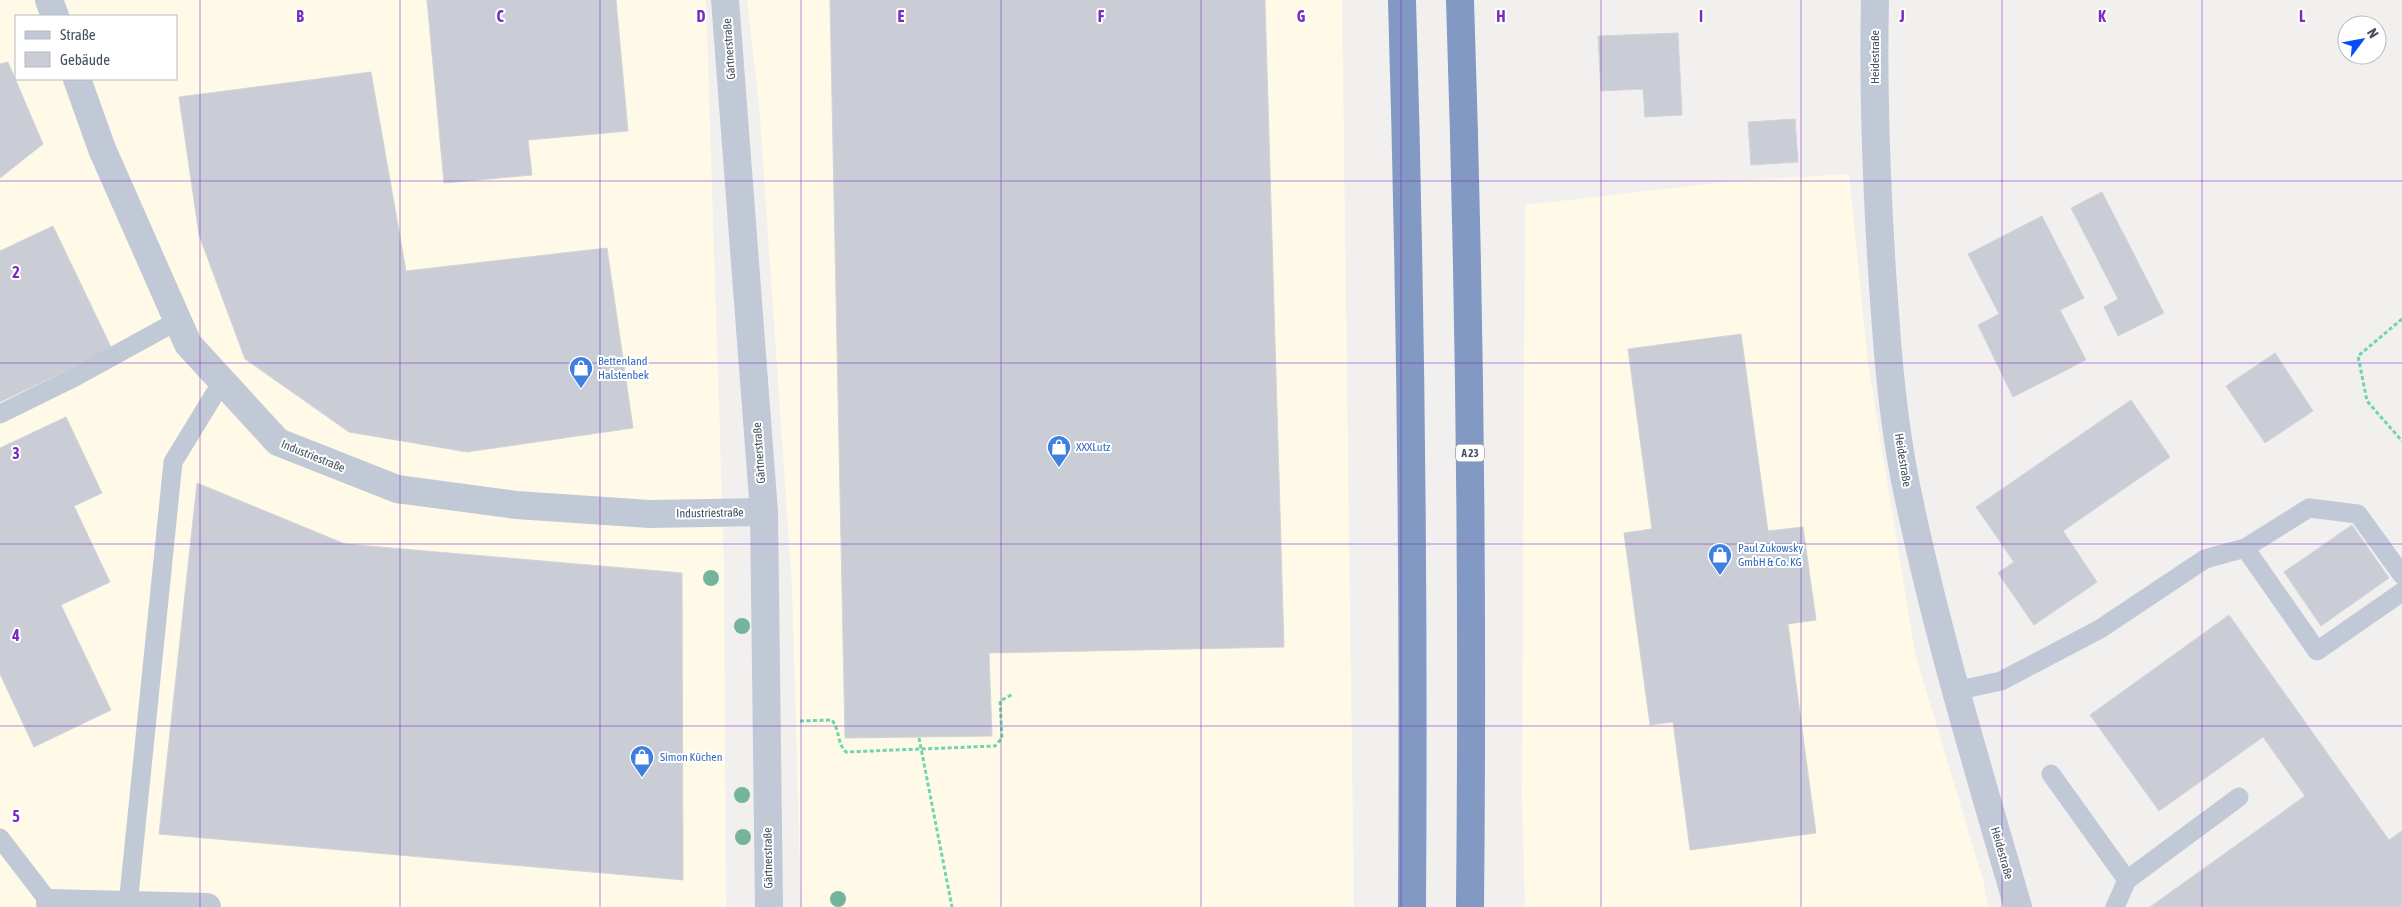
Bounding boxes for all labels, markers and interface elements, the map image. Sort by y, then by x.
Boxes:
text: B [296,7,304,25]
text: C [496,7,504,25]
text: D [697,7,706,25]
text: E [898,7,905,25]
text: F [1098,7,1105,25]
text: G [1297,7,1306,25]
text: H [1496,7,1506,25]
text: I [1699,7,1703,25]
text: J [1898,7,1905,25]
text: K [2098,7,2106,25]
text: L [2299,7,2306,25]
legend [15,15,178,80]
north arrow [2337,15,2387,65]
street label: Gärtnerstraße [720,18,738,80]
text: N [2364,25,2382,41]
text: Straße [60,26,96,43]
street label: Heidestraße [1868,30,1882,84]
text: Gebäude [60,51,110,68]
text: 2 [12,263,20,281]
place label: Bettenland Halstenbek [598,354,650,382]
shop icon: Bettenland Halstenbek [568,355,594,389]
street label: Gärtnerstraße [750,422,768,484]
street label: Heidestraße [1892,432,1914,488]
shop icon: XXXLutz [1046,434,1072,468]
street label: Industriestraße [279,437,347,475]
place label: XXXLutz [1076,440,1111,454]
text: 3 [12,444,20,462]
road number: A 23 [1456,444,1484,462]
street label: Industriestraße [676,505,744,521]
place label: Paul Zukowsky GmbH & Co. KG [1738,541,1803,569]
shop icon: Paul Zukowsky GmbH & Co. KG [1707,542,1733,576]
text: 4 [11,626,20,644]
shop icon: Simon Küchen [629,744,655,778]
place label: Simon Küchen [660,750,723,764]
text: 5 [12,807,20,825]
street label: Heidestraße [1988,825,2016,881]
street label: Gärtnerstraße [760,827,776,889]

